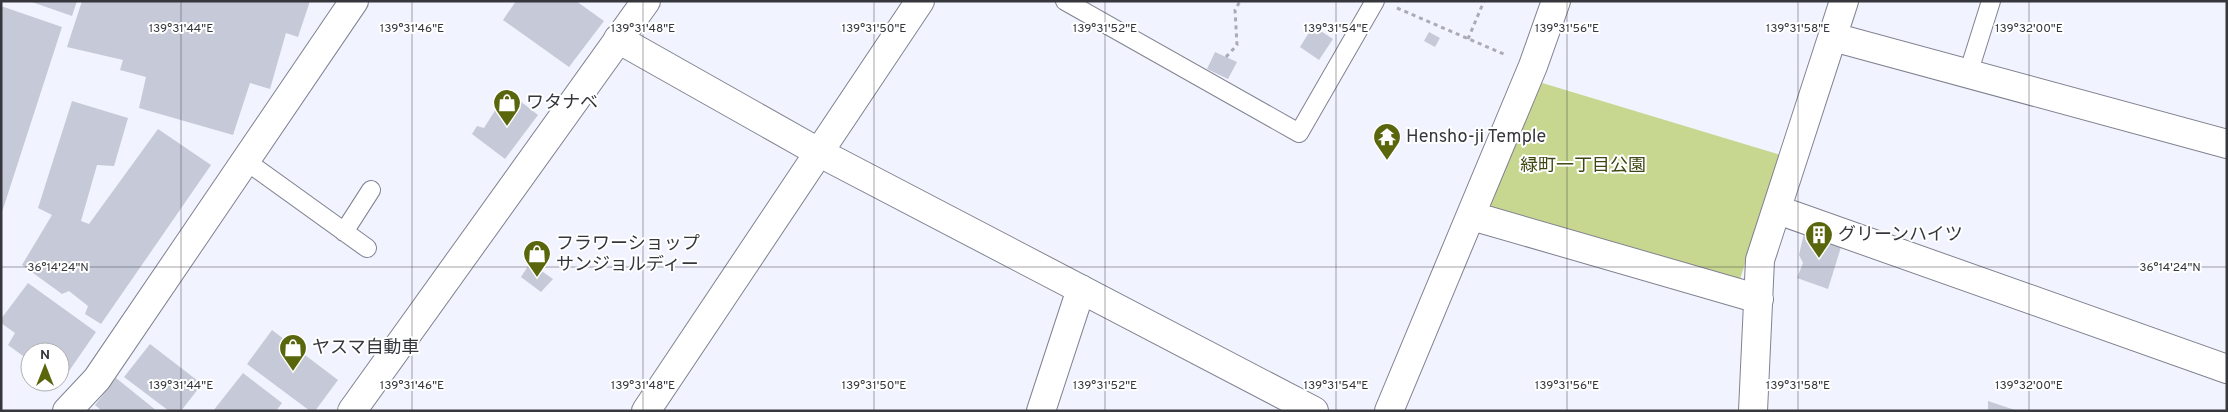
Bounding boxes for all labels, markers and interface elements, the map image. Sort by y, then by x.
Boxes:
text: 139°31'44"E [149,21,213,37]
text: 139°31'46"E [380,21,444,37]
text: 139°31'48"E [611,21,675,37]
text: 139°31'50"E [842,21,906,37]
text: 139°31'52"E [1073,21,1137,37]
text: 139°31'54"E [1304,21,1368,37]
text: 139°31'56"E [1535,21,1599,37]
text: 139°31'58"E [1766,21,1830,37]
text: 139°32'00"E [1995,21,2063,37]
shop icon: ワタナベ [492,88,522,127]
place label: ワタナベ [526,92,598,115]
temple icon: Hensho-ji Temple [1372,122,1402,161]
place label: Hensho-ji Temple [1406,126,1546,149]
park label: 緑町一丁目公園 [1520,155,1646,178]
building icon: グリーンハイツ [1804,220,1834,259]
place label: グリーンハイツ [1838,224,1963,247]
place label: フラワーショップ サンジョルディー [556,233,700,277]
shop icon: フラワーショップ サンジョルディー [522,239,552,278]
text: 36°14'24"N [27,260,89,276]
text: 36°14'24"N [2139,260,2201,276]
shop icon: ヤスマ自動車 [278,333,308,372]
place label: ヤスマ自動車 [312,337,419,360]
north arrow [20,342,70,392]
text: N [40,347,50,364]
text: 139°31'44"E [149,378,213,394]
text: 139°31'46"E [380,378,444,394]
text: 139°31'48"E [611,378,675,394]
text: 139°31'50"E [842,378,906,394]
text: 139°31'52"E [1073,378,1137,394]
text: 139°31'54"E [1304,378,1368,394]
text: 139°31'56"E [1535,378,1599,394]
text: 139°31'58"E [1766,378,1830,394]
text: 139°32'00"E [1995,378,2063,394]

